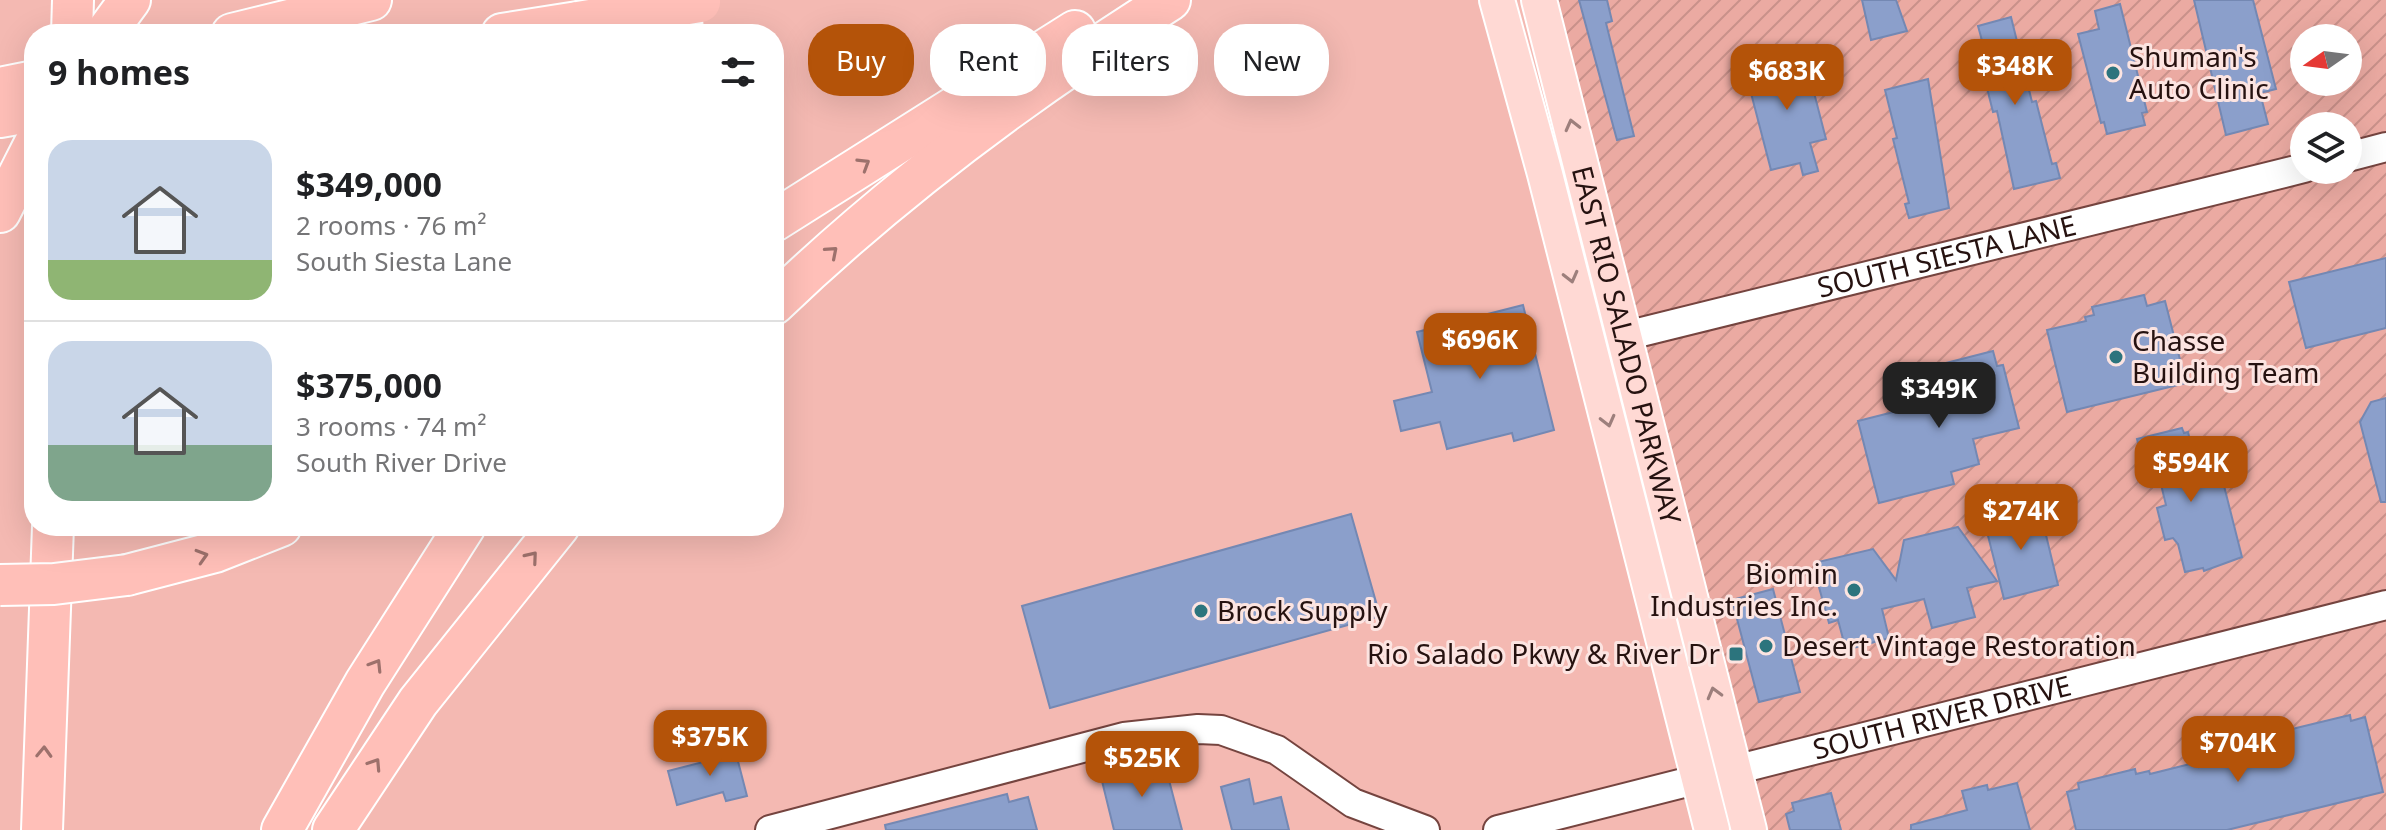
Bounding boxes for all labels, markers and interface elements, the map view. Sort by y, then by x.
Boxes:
chip: Buy [808,24,914,96]
chip: Rent [930,24,1046,96]
chip: Filters [1062,24,1198,96]
chip: New [1214,24,1329,96]
north arrow [2290,24,2362,96]
map controls [2290,24,2362,184]
place label: Shuman's Auto Clinic [2129,37,2269,107]
pin: $348K [1959,39,2071,107]
pin: $683K [1731,44,1843,112]
text: $348K [1977,47,2053,83]
text: 9 homes [48,49,190,95]
icon: filters [716,50,760,94]
text: $683K [1749,52,1825,88]
marker: Shuman's Auto Clinic [2104,64,2122,82]
button: layers [2290,112,2362,184]
one-way arrow [1564,118,1581,132]
one-way arrow [855,159,870,174]
text: $349,000 [296,161,442,207]
street label: EAST RIO SALADO PARKWAY [1564,162,1691,528]
icon: home [112,172,208,268]
street label: SOUTH SIESTA LANE [1813,205,2080,306]
text: 2 rooms · 76 m² [296,207,486,243]
text: South Siesta Lane [296,243,512,279]
one-way arrow [823,247,838,261]
one-way arrow [1562,270,1579,283]
pin: $696K [1424,313,1536,381]
text: $696K [1442,321,1518,357]
place label: Chasse Building Team [2132,321,2320,391]
marker: Chasse Building Team [2107,348,2125,366]
text: $375,000 [296,362,442,408]
pin: $349K [1883,362,1995,430]
text: $349K [1901,370,1977,406]
icon: home [112,373,208,469]
text: 3 rooms · 74 m² [296,408,486,444]
one-way arrow [1598,414,1615,428]
pin: $594K [2135,436,2247,504]
text: South River Drive [296,444,507,480]
text: $594K [2153,444,2229,480]
pin: $274K [1965,484,2077,552]
text: $274K [1983,492,2059,528]
one-way arrow [195,549,209,565]
one-way arrow [522,552,537,567]
place label: Biomin Industries Inc. [1650,554,1838,624]
marker: Biomin Industries Inc. [1845,581,1863,599]
place label: Brock Supply [1217,591,1388,629]
marker: Brock Supply [1192,602,1210,620]
place label: Desert Vintage Restoration [1782,626,2136,664]
place label: Rio Salado Pkwy & River Dr [1367,634,1720,672]
marker: Desert Vintage Restoration [1757,637,1775,655]
marker: Rio Salado Pkwy & River Dr [1727,645,1745,663]
one-way arrow [366,659,381,674]
street label: SOUTH RIVER DRIVE [1809,666,2075,768]
one-way arrow [1707,686,1723,700]
pin: $375K [654,710,766,778]
pin: $704K [2182,716,2294,784]
text: $375K [672,718,748,754]
text: $704K [2200,724,2276,760]
pin: $525K [1086,731,1198,799]
text: $525K [1104,739,1180,775]
one-way arrow [36,745,53,758]
one-way arrow [365,759,380,773]

